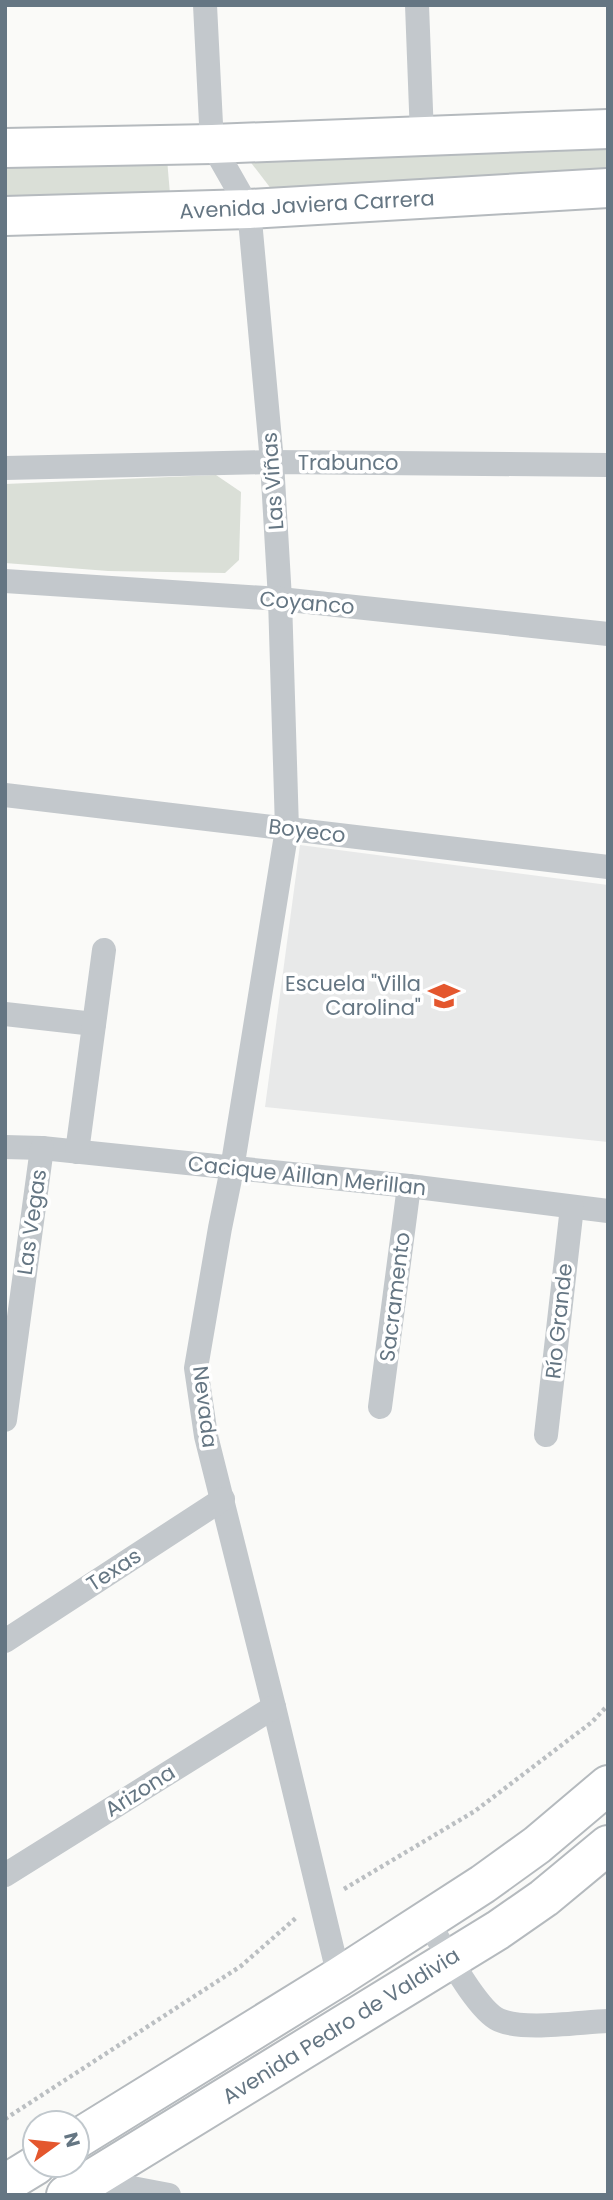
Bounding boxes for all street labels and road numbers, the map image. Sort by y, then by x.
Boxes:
street label: Avenida Javiera Carrera [179,183,435,226]
street label: Las Viñas [255,431,290,531]
street label: Trabunco [298,448,398,477]
street label: Coyanco [258,584,356,621]
street label: Boyeco [267,811,347,850]
street label: Cacique Aillan Merillan [186,1149,428,1202]
street label: Las Vegas [10,1167,53,1277]
street label: Sacramento [372,1230,417,1363]
street label: Río Grande [538,1262,579,1380]
street label: Nevada [186,1364,225,1449]
street label: Texas [81,1541,147,1598]
street label: Arizona [99,1758,180,1823]
street label: Avenida Pedro de Valdivia [217,1940,465,2111]

